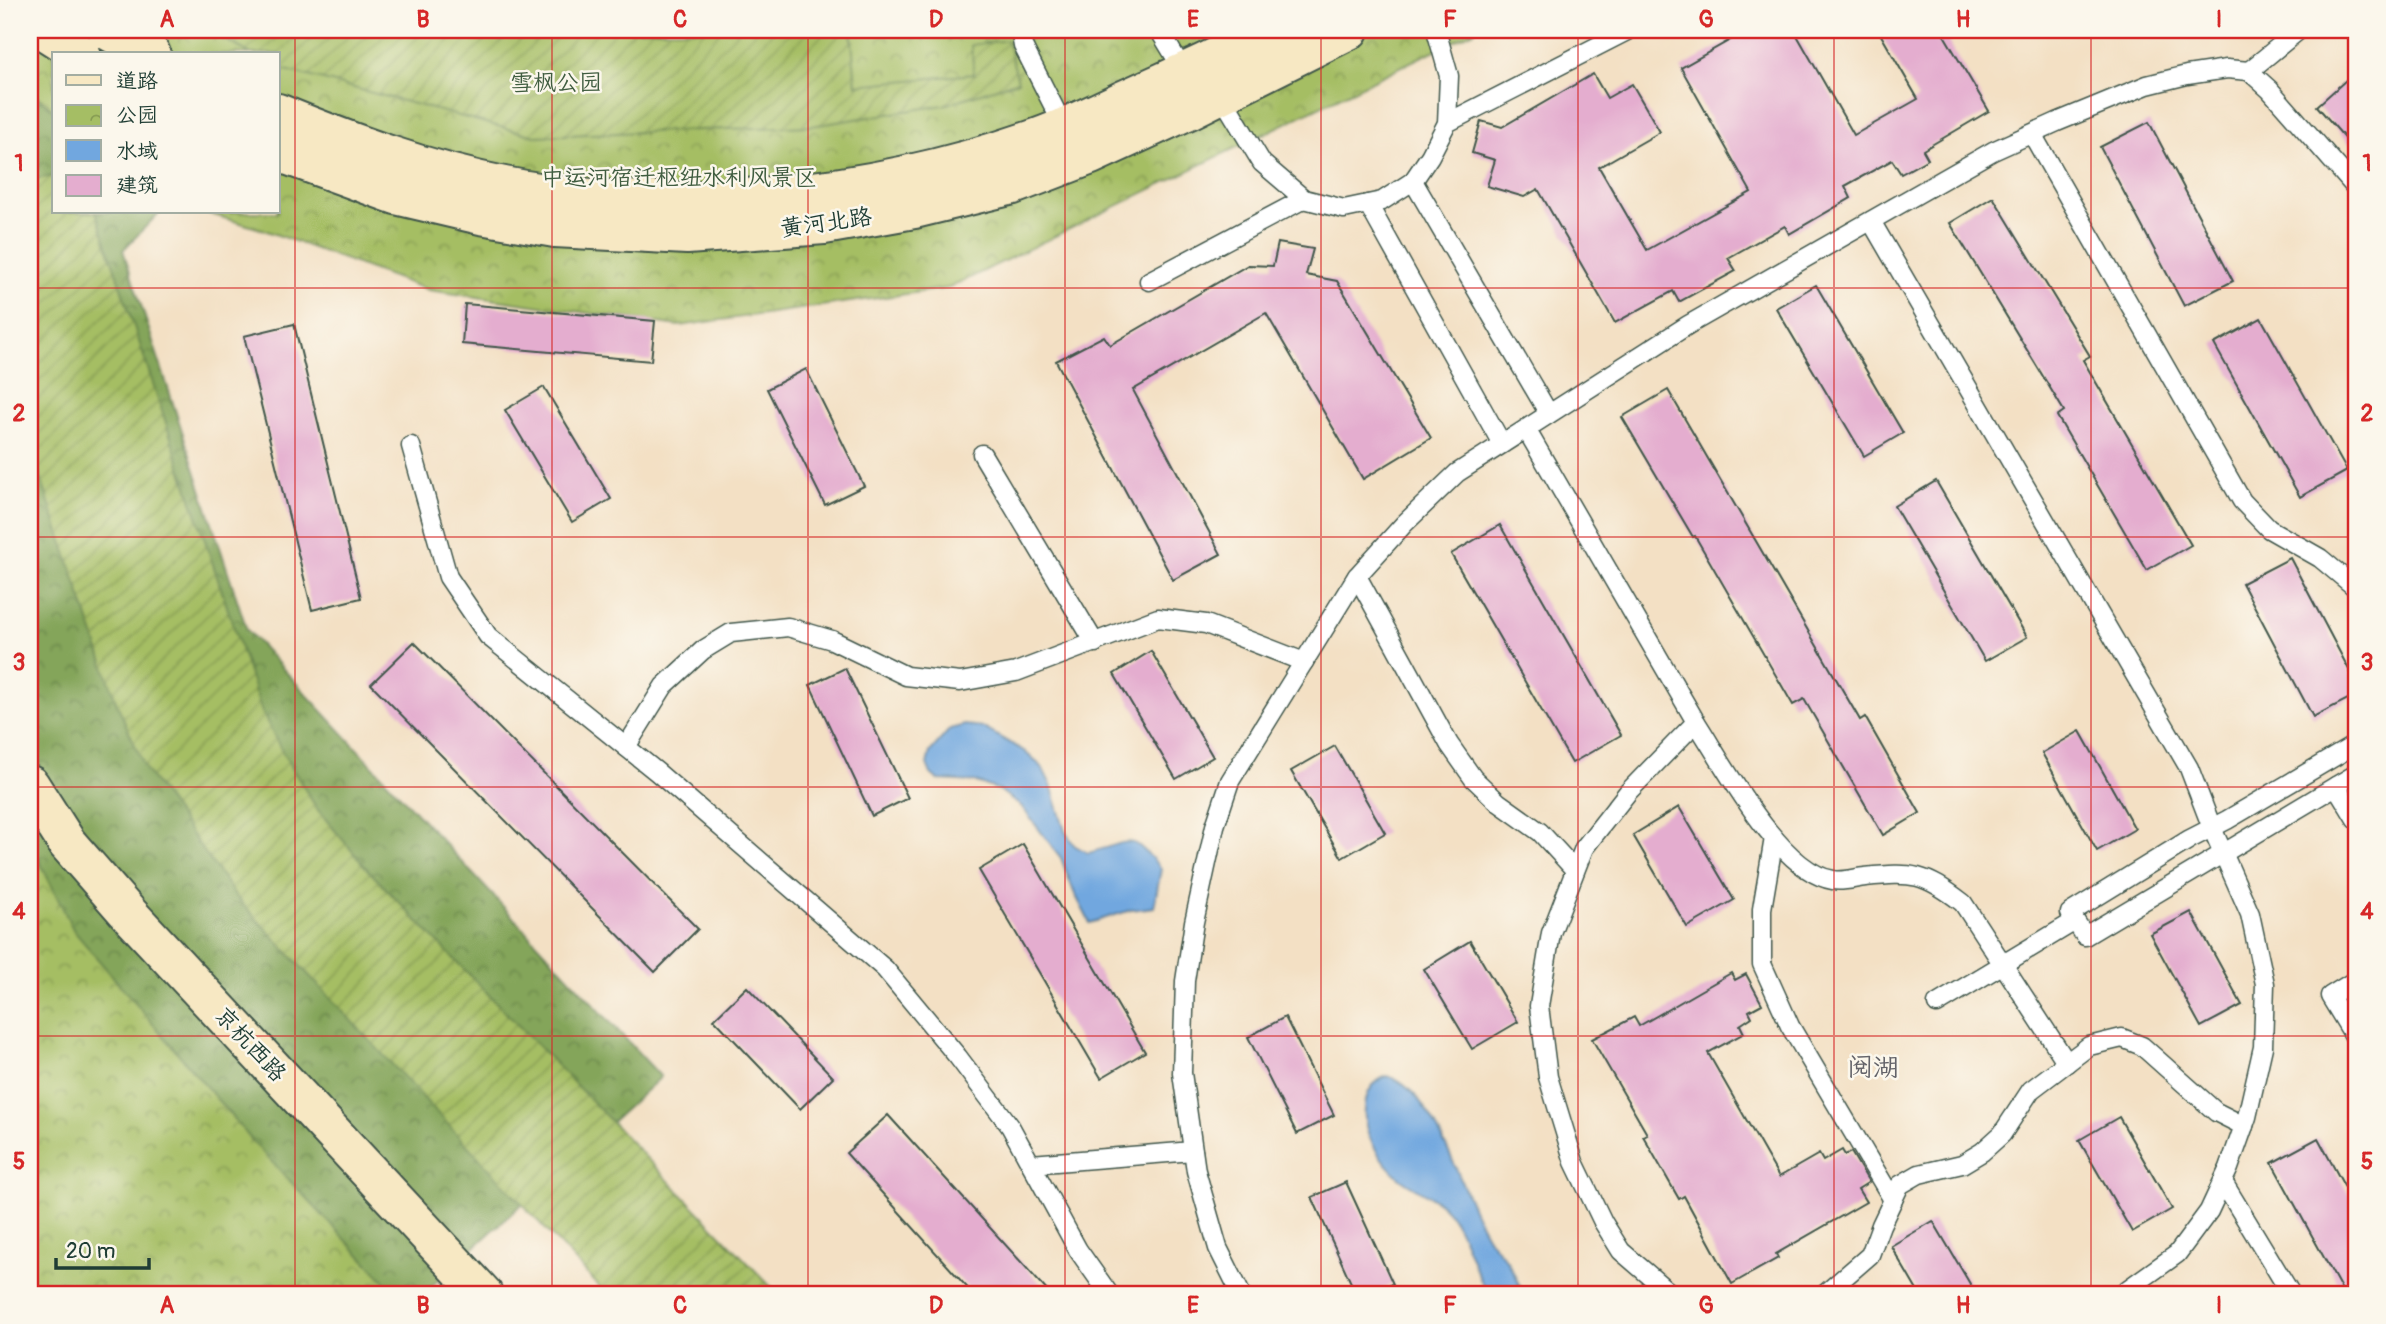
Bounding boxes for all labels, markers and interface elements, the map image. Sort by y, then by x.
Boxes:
text: A [160,5,175,34]
text: B [416,5,430,34]
text: C [673,5,687,34]
text: D [929,5,943,34]
text: E [1187,5,1199,34]
text: F [1443,5,1457,34]
text: G [1698,5,1714,34]
text: H [1956,5,1970,34]
text: I [2216,5,2222,34]
legend [52,52,280,214]
text: 道路 [116,68,158,95]
park label: 雪枫公园 [510,68,602,97]
text: 公园 [116,102,158,129]
text: 水域 [116,138,158,165]
text: 1 [15,149,24,178]
text: 1 [2363,149,2372,178]
park label: 中运河宿迁枢纽水利风景区 [541,163,817,192]
text: 建筑 [116,172,158,199]
street label: 黄河北路 [778,202,874,243]
text: 2 [13,399,26,428]
text: 2 [2361,399,2374,428]
text: 3 [13,648,25,677]
text: 3 [2361,648,2373,677]
text: 4 [12,897,26,926]
text: 4 [2360,897,2374,926]
street label: 京杭西路 [209,1001,293,1088]
district label: 阅湖 [1847,1052,1899,1084]
text: 5 [13,1147,25,1176]
text: 5 [2361,1147,2373,1176]
scale bar [56,1226,149,1270]
text: 20 m [66,1238,115,1265]
text: A [160,1291,175,1320]
text: B [416,1291,430,1320]
text: C [673,1291,687,1320]
text: D [929,1291,943,1320]
text: E [1187,1291,1199,1320]
text: F [1443,1291,1457,1320]
text: G [1698,1291,1714,1320]
text: H [1956,1291,1970,1320]
text: I [2216,1291,2222,1320]

